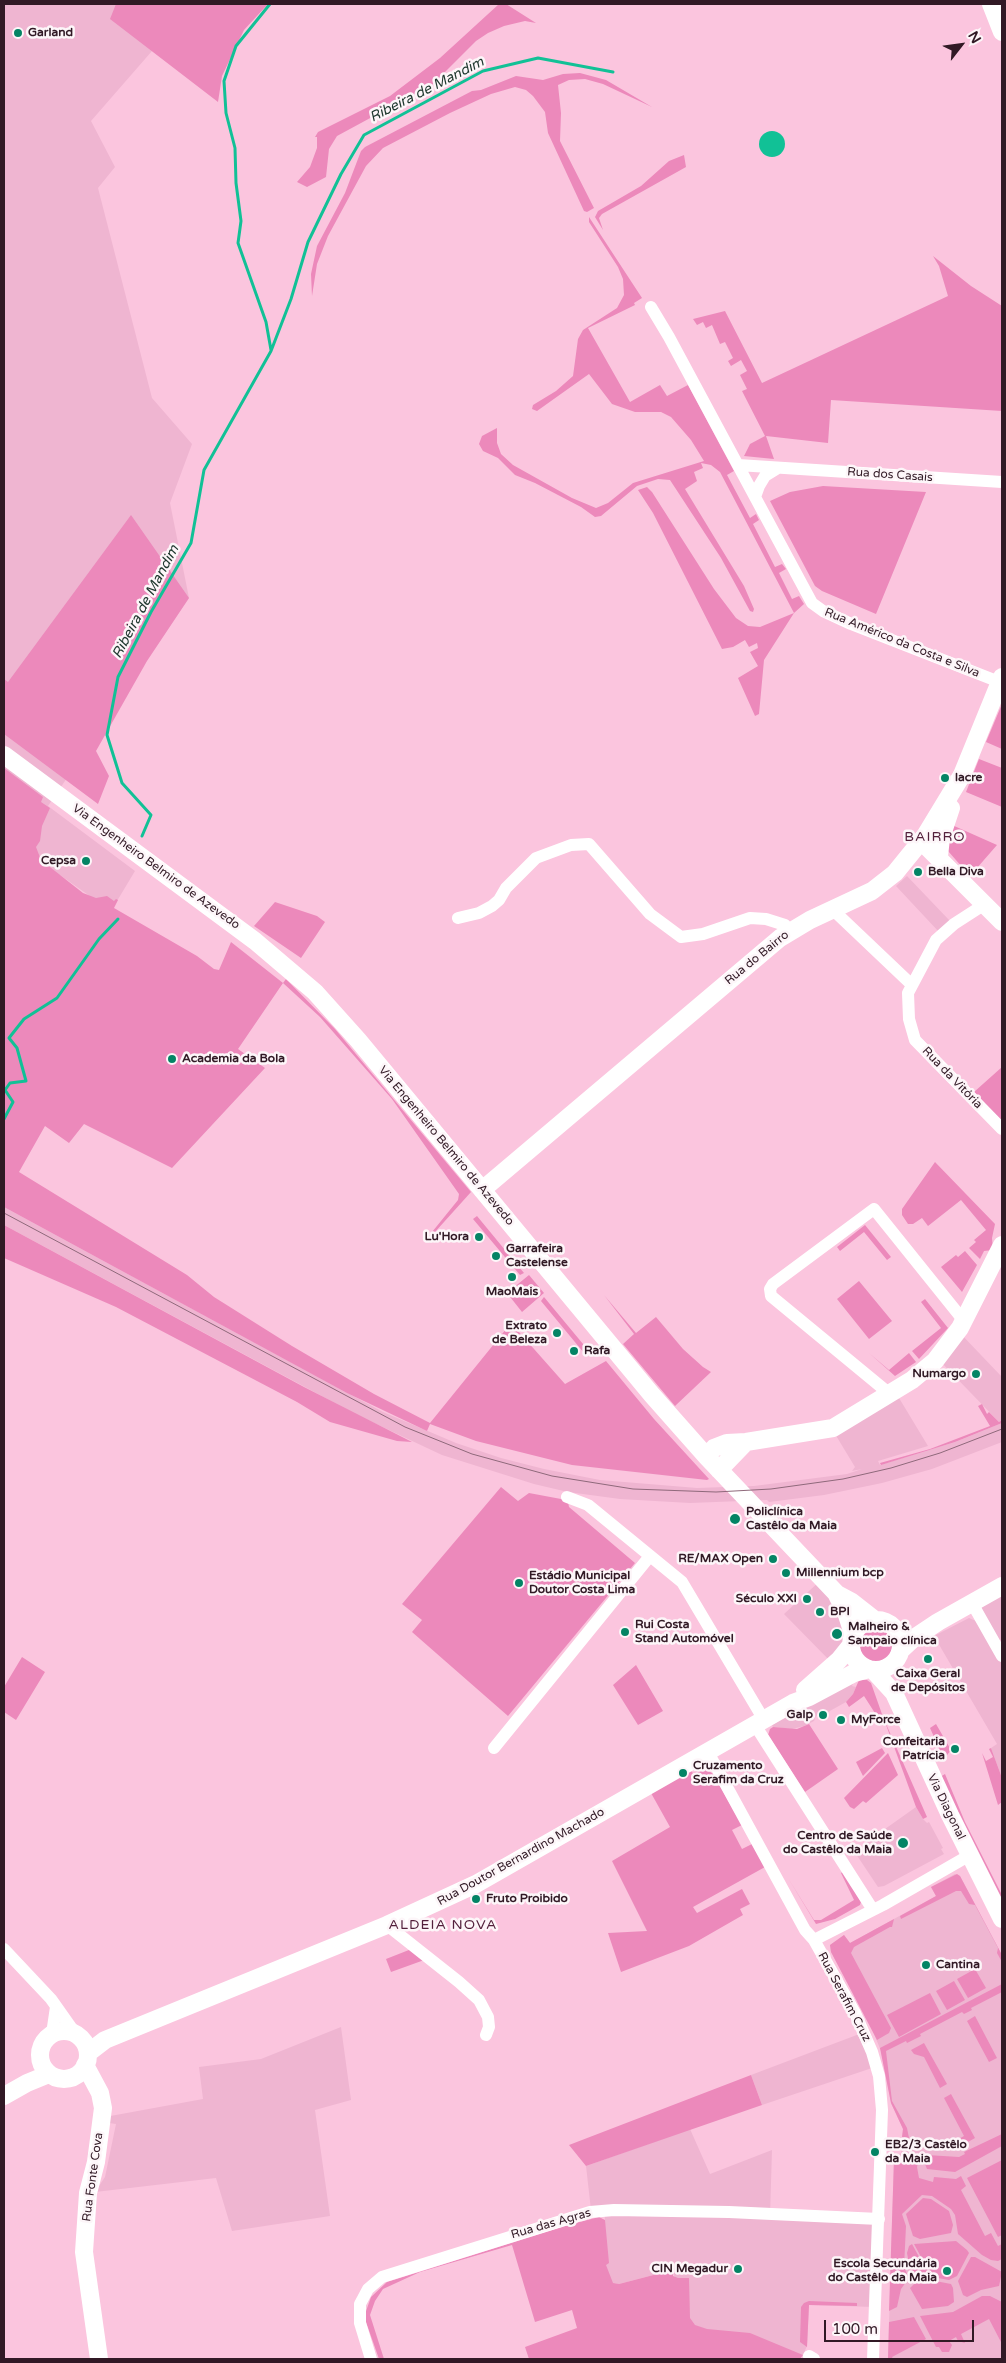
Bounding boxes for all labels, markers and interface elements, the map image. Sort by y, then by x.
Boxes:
north arrow [936,20,986,70]
place label: Garland [28,26,73,40]
marker: Garland [12,27,24,39]
text: N [964,28,985,46]
water label: Ribeira de Mandim [367,54,487,126]
street label: Rua dos Casais [847,465,933,485]
water label: Ribeira de Mandim [109,542,183,662]
street label: Rua Américo da Costa e Silva [822,605,982,681]
place label: lacre [955,771,982,785]
marker: lacre [939,772,951,784]
street label: Via Engenheiro Belmiro de Azevedo [69,801,243,933]
district label: BAIRRO [904,829,966,845]
place label: Cepsa [41,854,76,868]
marker: Cepsa [80,855,92,867]
place label: Bella Diva [928,865,984,879]
marker: Bella Diva [912,866,924,878]
street label: Rua do Bairro [722,928,792,988]
street label: Rua da Vitória [919,1044,985,1112]
place label: Academia da Bola [182,1052,285,1066]
marker: Academia da Bola [166,1053,178,1065]
street label: Via Engenheiro Belmiro de Azevedo [375,1063,517,1229]
place label: Lu'Hora [425,1230,469,1244]
marker: Lu'Hora [473,1231,485,1243]
place label: Garrafeira Castelense [506,1242,568,1270]
marker: Garrafeira Castelense [490,1250,502,1262]
marker: MaoMais [506,1271,518,1283]
place label: MaoMais [486,1285,538,1299]
place label: Extrato de Beleza [492,1319,547,1347]
marker: Extrato de Beleza [551,1327,563,1339]
place label: Rafa [584,1344,610,1358]
marker: Rafa [568,1345,580,1357]
place label: Numargo [912,1367,966,1381]
marker: Numargo [970,1368,982,1380]
place label: Policlínica Castêlo da Maia [746,1505,837,1533]
marker: Policlínica Castêlo da Maia [728,1512,742,1526]
place label: RE/MAX Open [678,1552,763,1566]
marker: RE/MAX Open [767,1553,779,1565]
place label: Millennium bcp [796,1566,884,1580]
marker: Millennium bcp [780,1567,792,1579]
place label: Estádio Municipal Doutor Costa Lima [529,1569,635,1597]
marker: Estádio Municipal Doutor Costa Lima [513,1577,525,1589]
place label: Século XXI [736,1592,797,1606]
marker: Século XXI [801,1593,813,1605]
place label: BPI [830,1605,850,1619]
marker: BPI [814,1606,826,1618]
place label: Rui Costa Stand Automóvel [635,1618,734,1646]
place label: Malheiro & Sampaio clínica [848,1620,937,1648]
marker: Rui Costa Stand Automóvel [619,1626,631,1638]
marker: Malheiro & Sampaio clínica [830,1627,844,1641]
marker: Caixa Geral de Depósitos [922,1653,934,1665]
place label: Caixa Geral de Depósitos [891,1667,965,1695]
place label: Galp [787,1708,813,1722]
marker: Galp [817,1709,829,1721]
place label: MyForce [851,1713,900,1727]
marker: MyForce [835,1714,847,1726]
place label: Confeitaria Patrícia [883,1735,945,1763]
marker: Confeitaria Patrícia [949,1743,961,1755]
place label: Cruzamento Serafim da Cruz [693,1759,784,1787]
marker: Cruzamento Serafim da Cruz [677,1767,689,1779]
street label: Via Diagonal [924,1772,968,1842]
street label: Rua Doutor Bernardino Machado [435,1805,607,1909]
place label: Centro de Saúde do Castêlo da Maia [783,1829,892,1857]
marker: Centro de Saúde do Castêlo da Maia [896,1836,910,1850]
place label: Fruto Proibido [486,1892,568,1906]
marker: Fruto Proibido [470,1893,482,1905]
district label: ALDEIA NOVA [387,1917,499,1933]
street label: Rua Serafim Cruz [814,1950,874,2044]
place label: Cantina [936,1958,980,1972]
marker: Cantina [920,1959,932,1971]
street label: Rua Fonte Cova [80,2132,106,2222]
place label: EB2/3 Castêlo da Maia [885,2138,967,2166]
marker: EB2/3 Castêlo da Maia [869,2146,881,2158]
street label: Rua das Agras [509,2206,593,2242]
place label: Escola Secundária do Castêlo da Maia [828,2257,937,2285]
place label: CIN Megadur [651,2262,728,2276]
marker: CIN Megadur [732,2263,744,2275]
marker: Escola Secundária do Castêlo da Maia [941,2265,953,2277]
scale bar [826,2310,976,2342]
text: 100 m [832,2320,878,2338]

